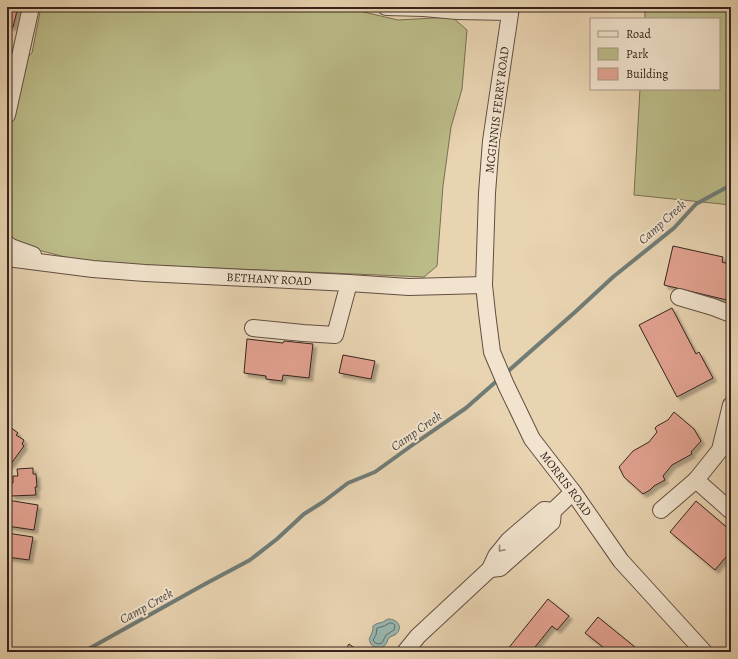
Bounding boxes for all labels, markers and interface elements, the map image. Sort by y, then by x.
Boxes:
legend [590,18,720,90]
text: Road [626,26,652,42]
street label: MCGINNIS FERRY ROAD [481,46,513,174]
text: Park [626,46,649,62]
text: Building [626,66,668,82]
water label: Camp Creek [635,196,690,248]
street label: BETHANY ROAD [226,269,312,289]
water label: Camp Creek [387,407,445,455]
street label: MORRIS ROAD [536,448,595,519]
one-way arrow [499,545,506,552]
water label: Camp Creek [116,584,176,628]

